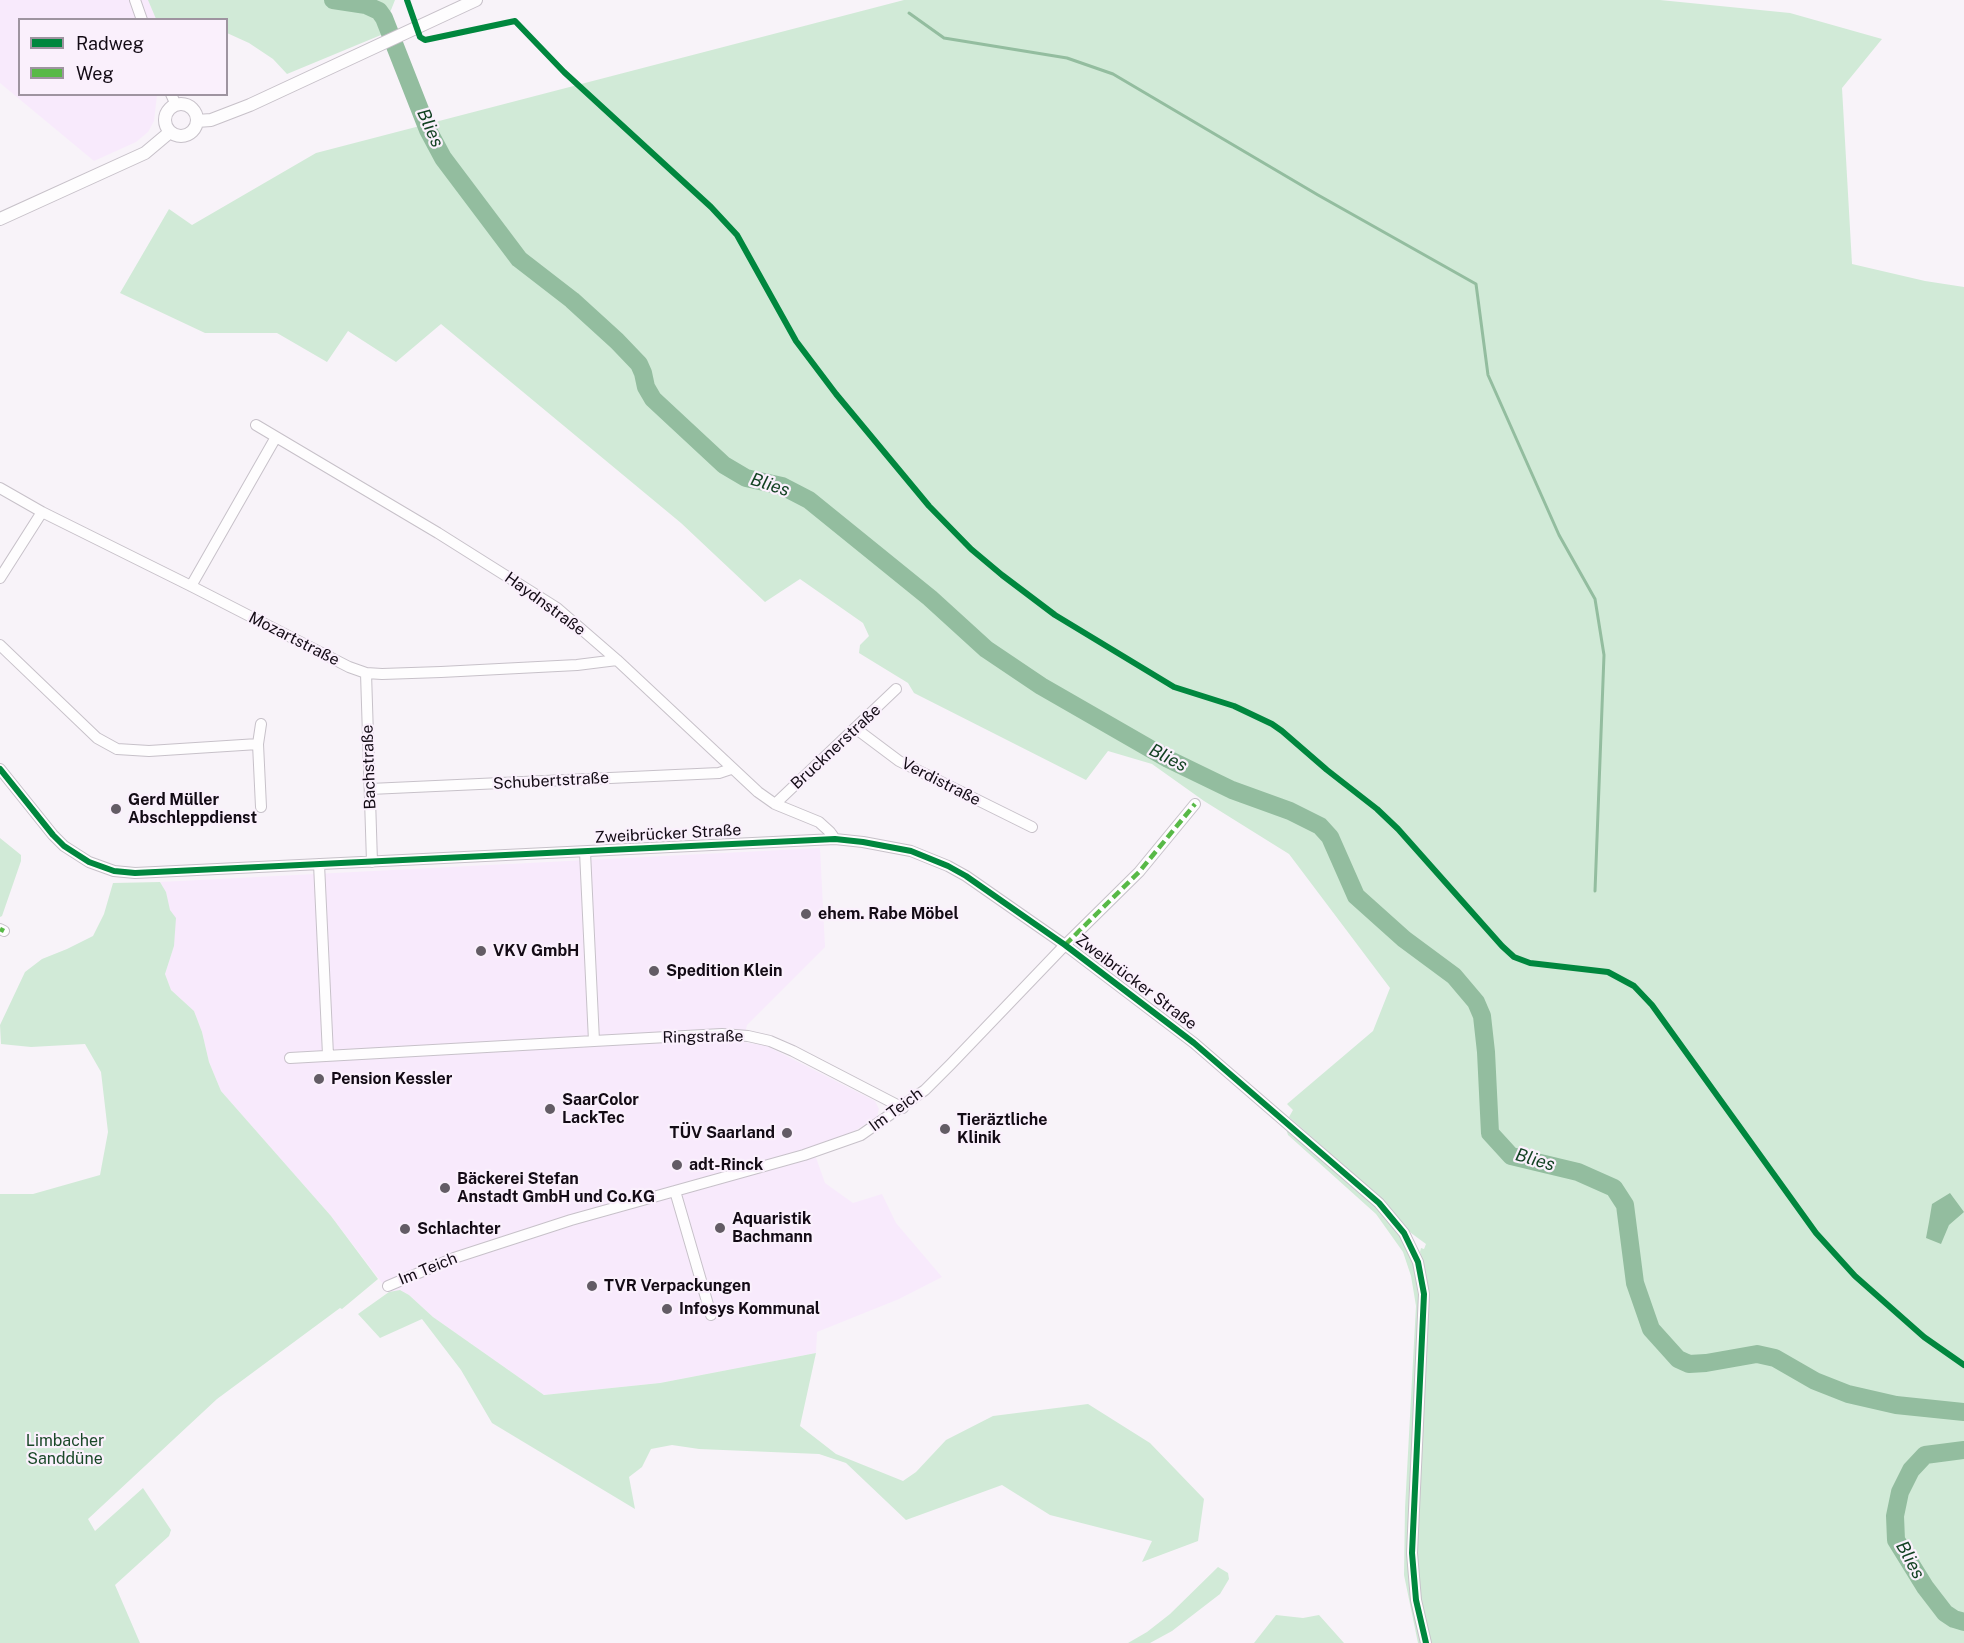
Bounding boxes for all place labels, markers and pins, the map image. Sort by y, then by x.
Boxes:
place label: Gerd Müller Abschleppdienst [128,790,257,828]
marker: Gerd Müller Abschleppdienst [109,802,123,816]
place label: ehem. Rabe Möbel [818,904,959,924]
marker: ehem. Rabe Möbel [799,907,813,921]
place label: VKV GmbH [493,941,579,961]
marker: VKV GmbH [474,944,488,958]
place label: Spedition Klein [666,961,783,981]
marker: Spedition Klein [647,964,661,978]
place label: Pension Kessler [331,1069,452,1089]
marker: Pension Kessler [312,1072,326,1086]
place label: SaarColor LackTec [562,1090,639,1128]
marker: SaarColor LackTec [543,1102,557,1116]
place label: Tieräztliche Klinik [957,1110,1047,1148]
marker: Tieräztliche Klinik [938,1122,952,1136]
place label: TÜV Saarland [670,1123,775,1143]
marker: TÜV Saarland [780,1126,794,1140]
place label: adt-Rinck [689,1155,763,1175]
marker: adt-Rinck [670,1158,684,1172]
place label: Bäckerei Stefan Anstadt GmbH und Co.KG [457,1169,655,1207]
marker: Bäckerei Stefan Anstadt GmbH und Co.KG [438,1181,452,1195]
place label: Aquaristik Bachmann [732,1209,813,1247]
place label: Schlachter [417,1219,501,1239]
marker: Aquaristik Bachmann [713,1221,727,1235]
marker: Schlachter [398,1222,412,1236]
place label: TVR Verpackungen [604,1276,751,1296]
marker: TVR Verpackungen [585,1279,599,1293]
place label: Infosys Kommunal [679,1299,820,1319]
marker: Infosys Kommunal [660,1302,674,1316]

